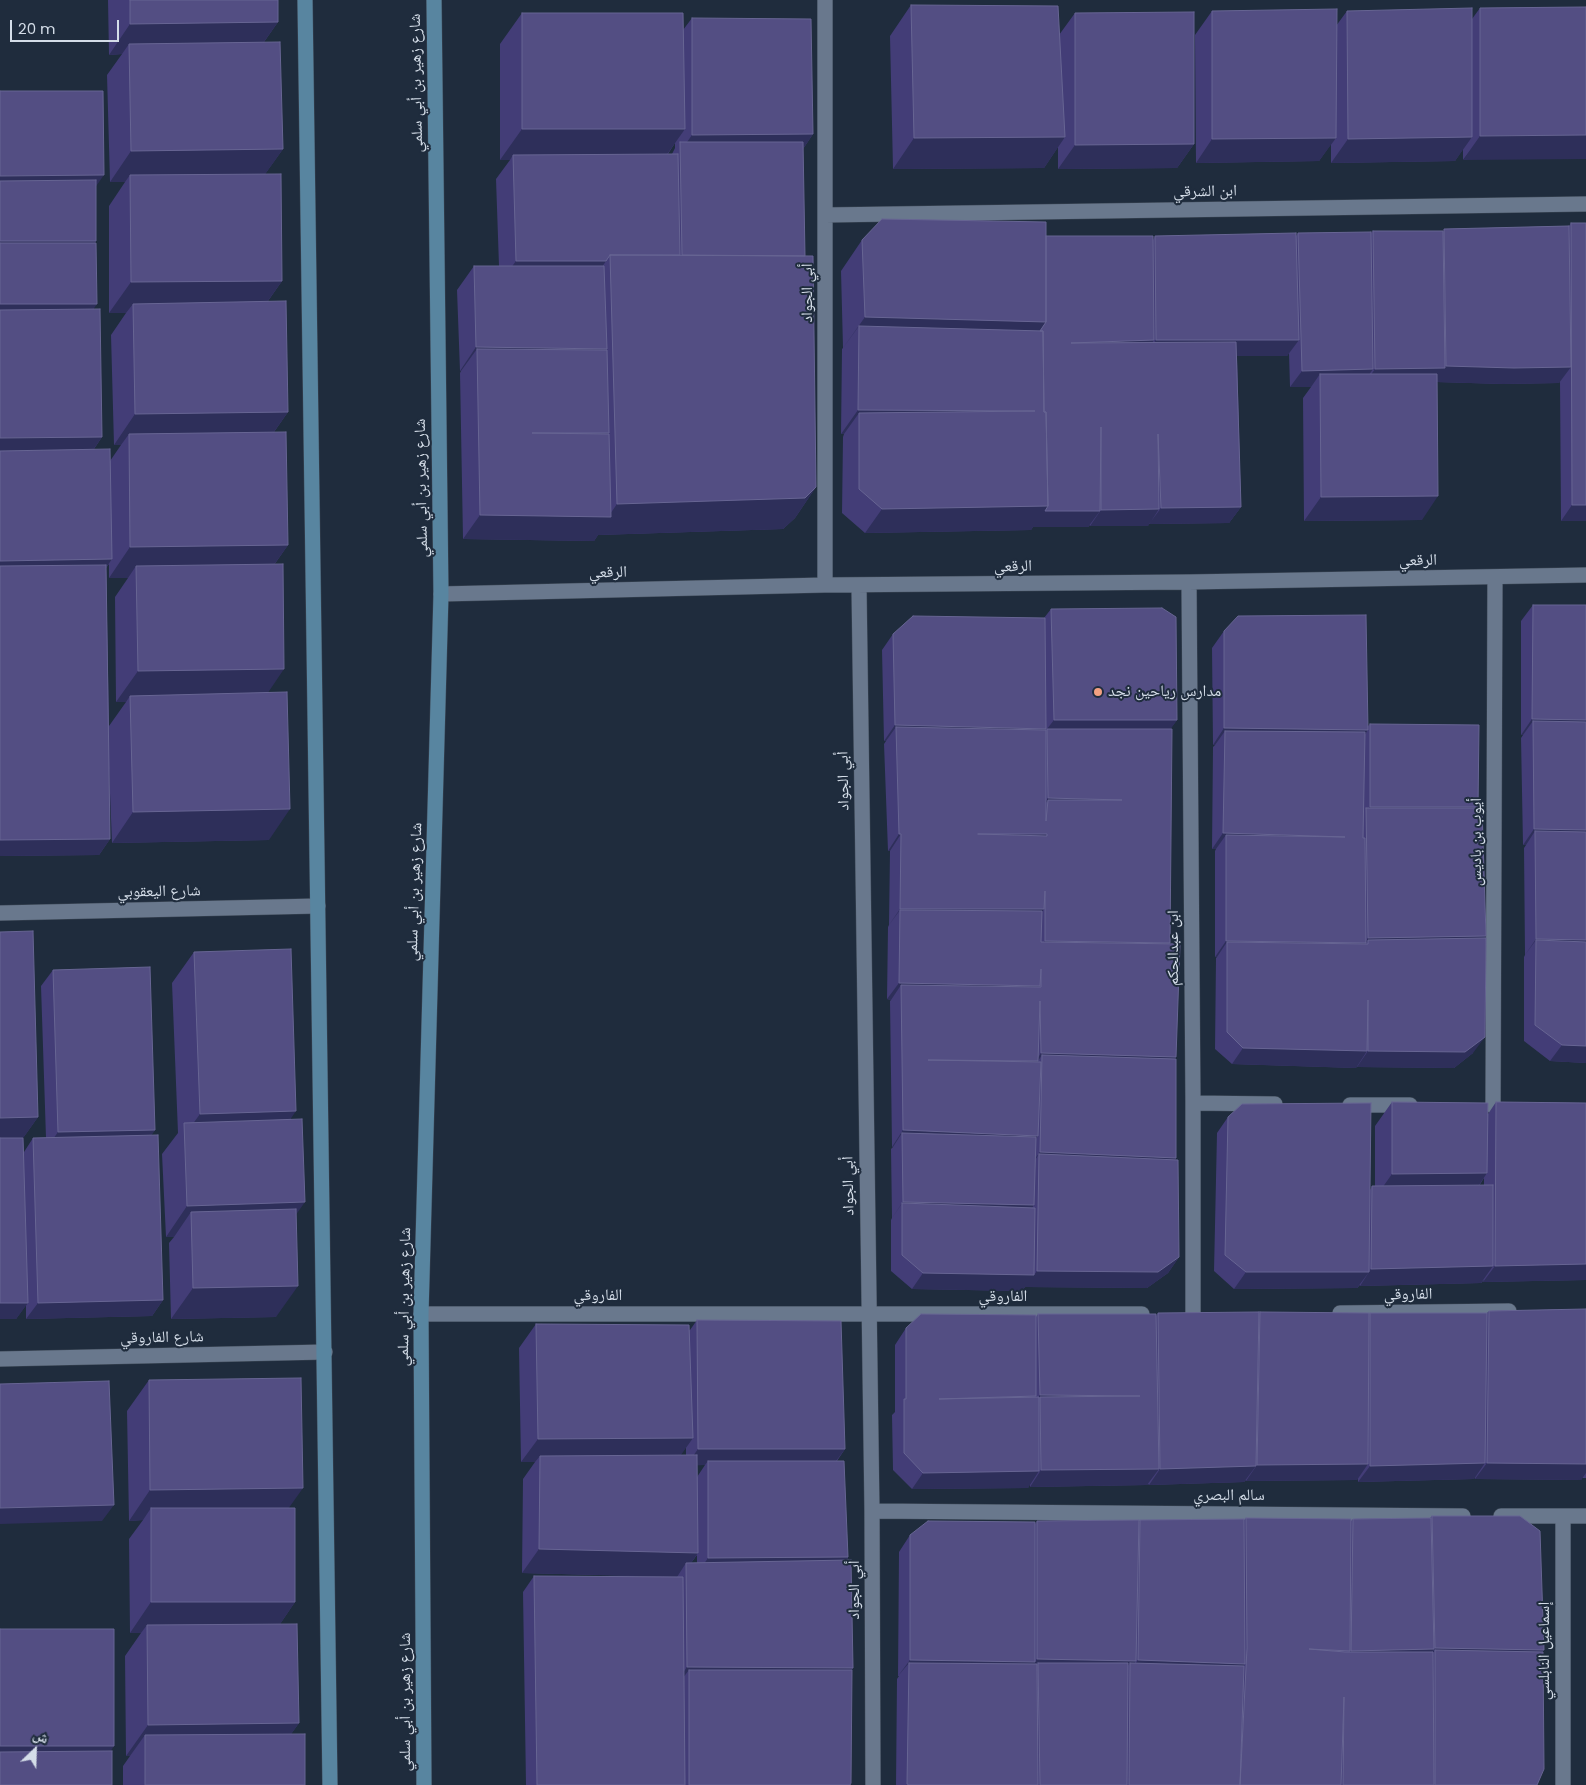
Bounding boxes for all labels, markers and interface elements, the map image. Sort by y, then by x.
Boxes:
scale bar [12,10,121,42]
street label: شارع زهير بن أبي سلمي [406,13,428,153]
text: 20 m [18,18,56,39]
street label: ابن الشرقي [1173,182,1237,202]
street label: أبي الجواد [798,263,818,323]
street label: شارع زهير بن أبي سلمي [411,418,433,558]
street label: الرقعي [1399,551,1437,571]
street label: الرقعي [994,557,1032,577]
street label: الرقعي [589,563,627,583]
place label: مدارس رياحين نجد [1108,682,1221,702]
marker: مدارس رياحين نجد [1092,686,1104,698]
street label: أبي الجواد [834,751,854,811]
street label: أيوب بن باديس [1467,798,1487,886]
street label: شارع زهير بن أبي سلمي [403,822,427,962]
street label: شارع اليعقوبي [117,882,201,902]
street label: ابن عبدالحكم [1164,910,1184,986]
street label: أبي الجواد [839,1156,859,1216]
street label: شارع زهير بن أبي سلمي [394,1227,416,1367]
street label: الفاروقي [1383,1285,1433,1305]
street label: الفاروقي [574,1286,622,1306]
street label: الفاروقي [979,1287,1027,1307]
street label: شارع الفاروقي [120,1328,204,1348]
street label: سالم البصري [1193,1486,1265,1506]
street label: أبي الجواد [845,1560,865,1620]
street label: إسماعيل النابلسي [1535,1602,1555,1700]
street label: شارع زهير بن أبي سلمي [396,1632,416,1772]
text: ش [30,1724,52,1748]
north arrow [10,1725,60,1775]

